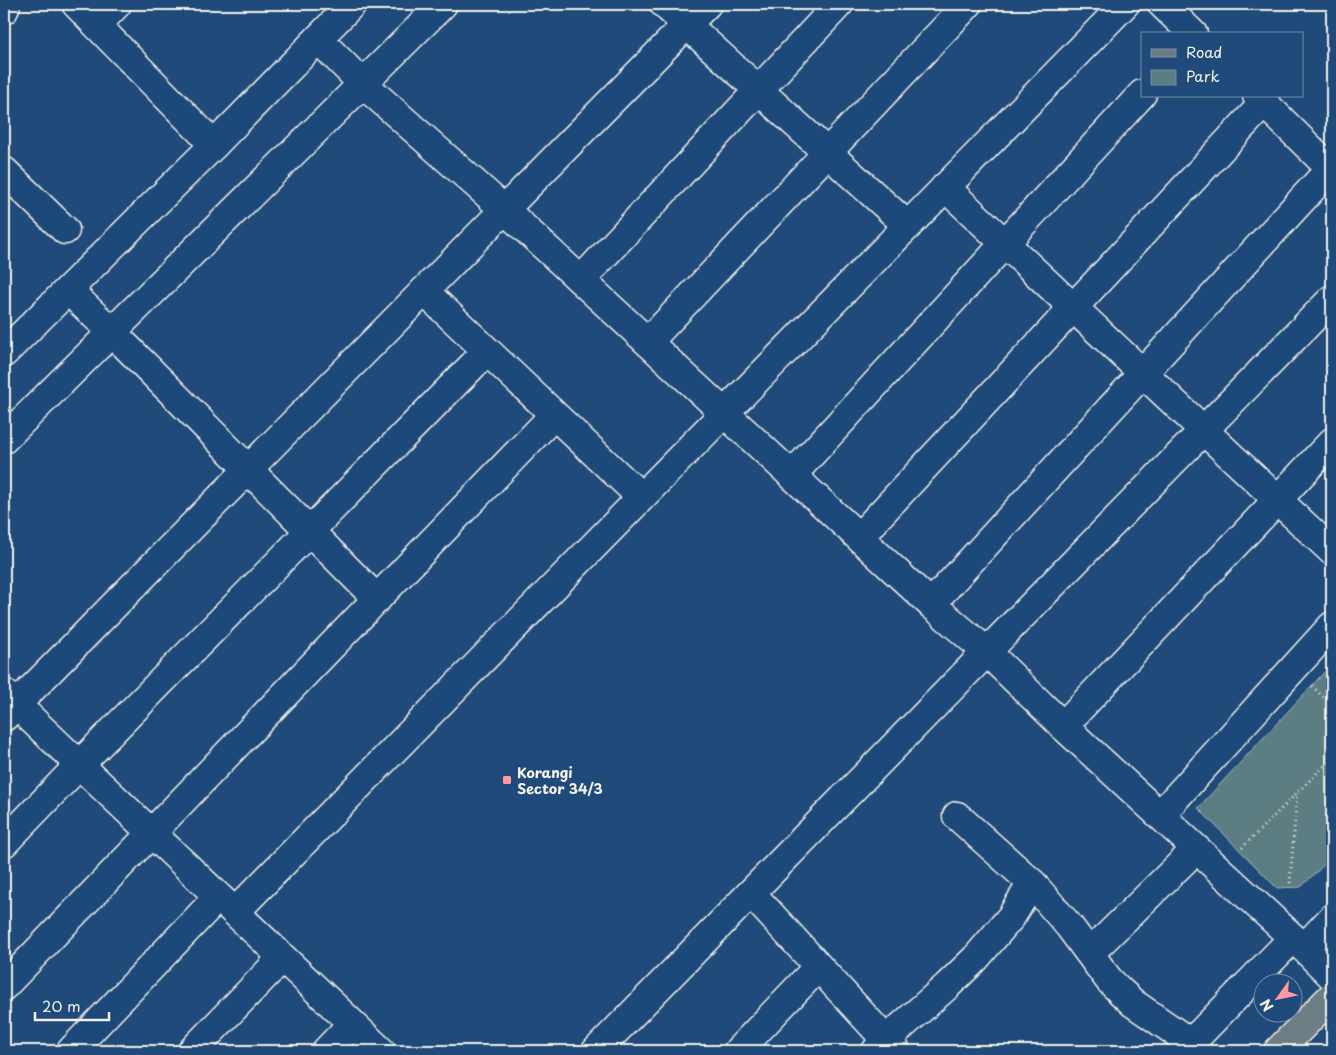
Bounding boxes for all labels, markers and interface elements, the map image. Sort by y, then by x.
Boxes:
legend [1141,32,1304,98]
text: Road [1186,40,1222,63]
text: Park [1186,64,1220,87]
place label: Korangi Sector 34/3 [517,762,603,799]
marker: Korangi Sector 34/3 [501,774,513,786]
north arrow [1254,972,1304,1022]
scale bar [35,990,109,1022]
text: 20 m [42,994,81,1017]
text: N [1255,995,1279,1016]

